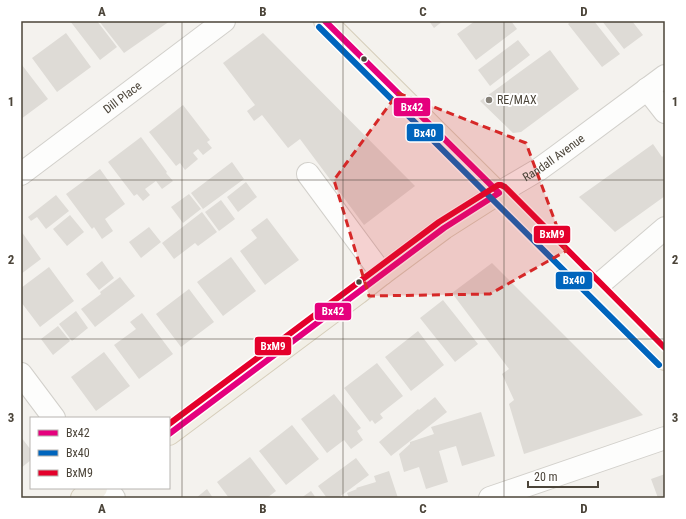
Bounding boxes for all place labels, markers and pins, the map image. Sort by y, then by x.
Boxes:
unlabelled marker [359,54,369,64]
place label: RE/MAX [497,93,537,107]
marker: RE/MAX [484,95,494,105]
unlabelled marker [354,277,364,287]

